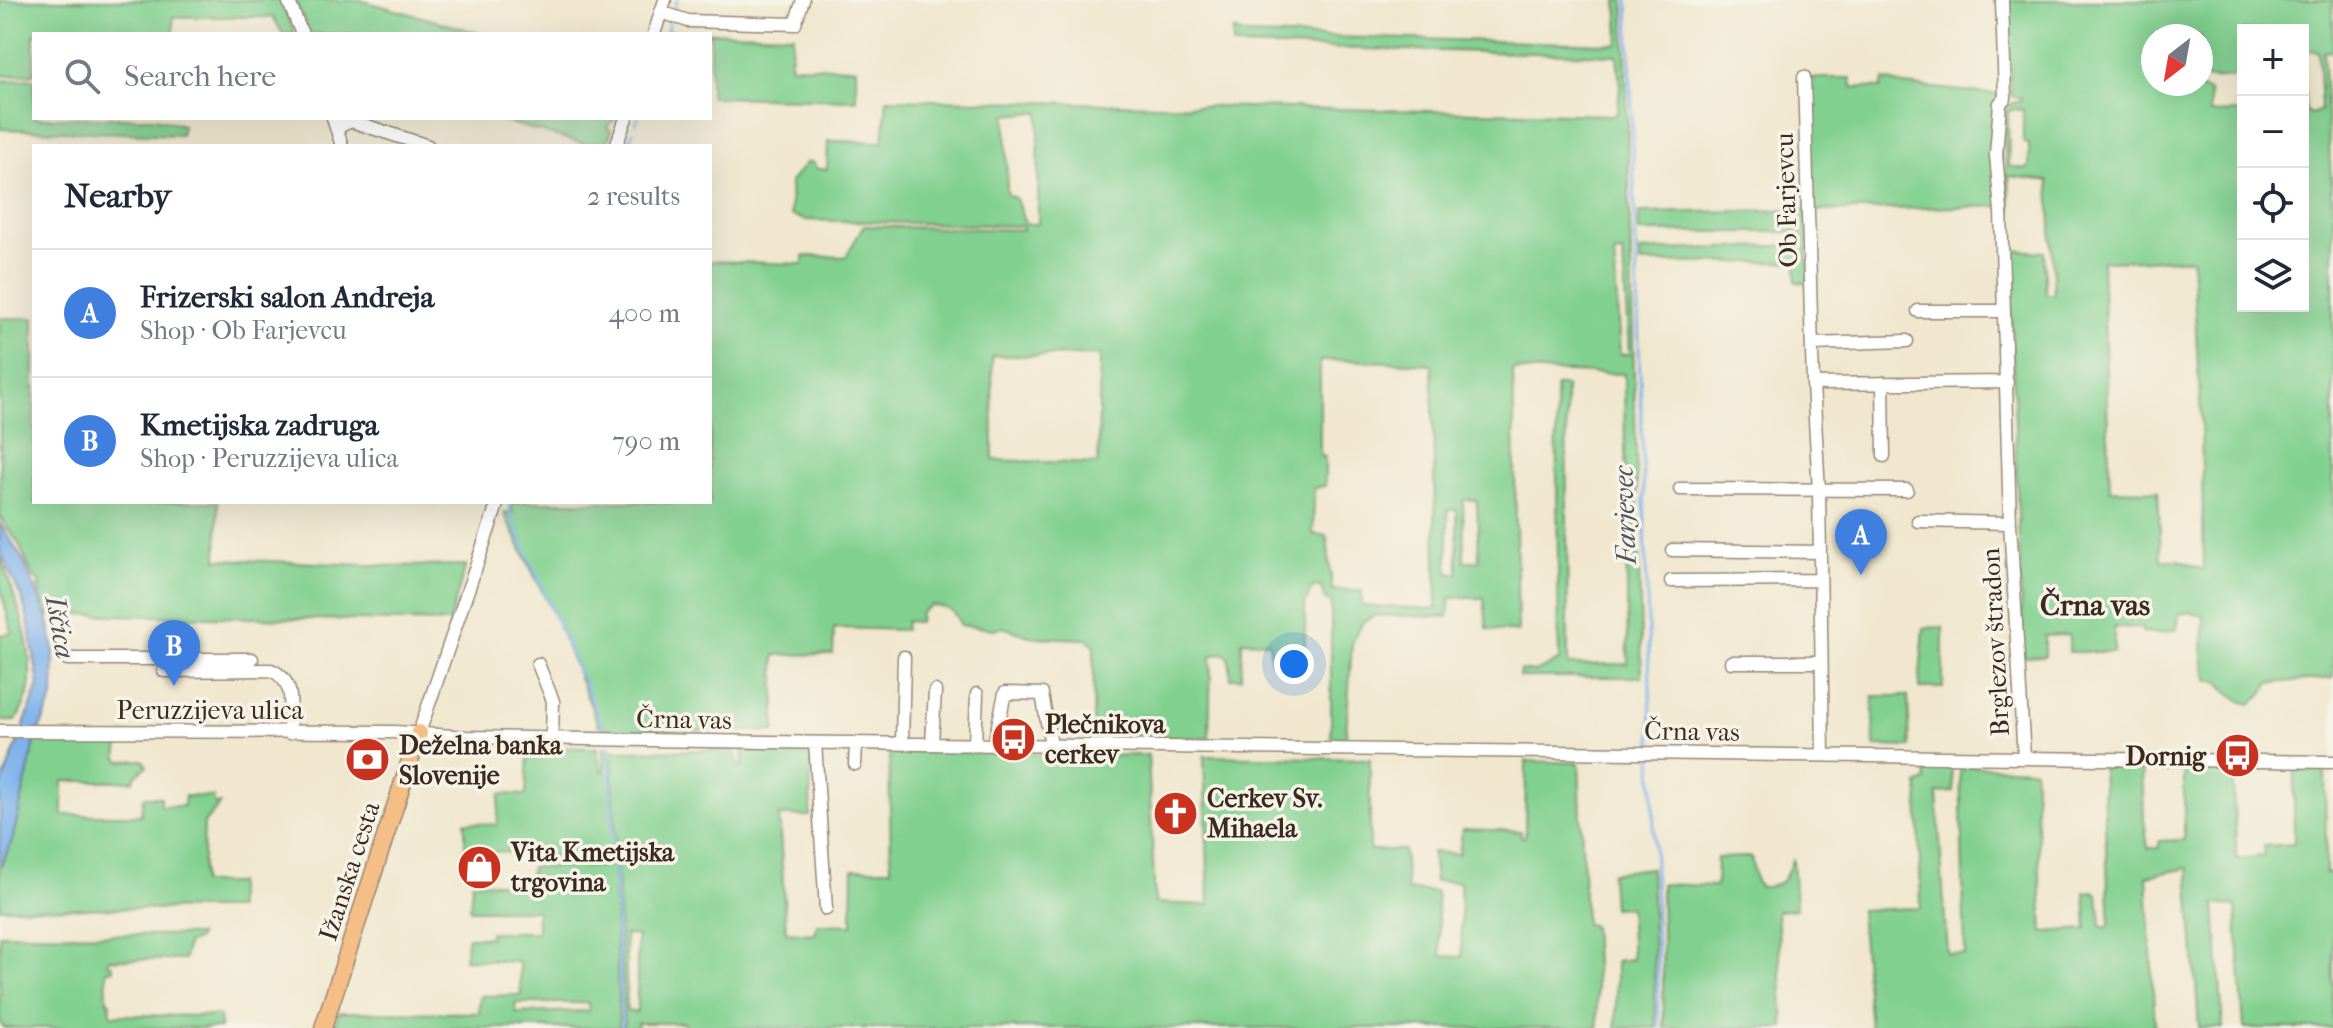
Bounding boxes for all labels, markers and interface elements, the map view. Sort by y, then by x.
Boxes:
north arrow [2141,24,2213,96]
map controls [2237,24,2309,312]
button: + [2237,24,2309,96]
search box [32,32,712,120]
icon: search [60,54,104,98]
text: Search here [124,59,276,94]
button: − [2237,96,2309,168]
street label: Ob Farjevcu [1769,132,1804,268]
button: locate [2237,168,2309,240]
text: Nearby [64,176,171,216]
text: 2 results [587,181,680,212]
button: layers [2237,240,2309,312]
text: Frizerski salon Andreja [140,280,434,315]
text: A [82,298,98,329]
text: 400 m [609,298,680,329]
text: Shop · Ob Farjevcu [140,315,347,346]
text: Kmetijska zadruga [140,408,379,443]
text: B [82,426,98,457]
text: 790 m [612,426,680,457]
text: Shop · Peruzzijeva ulica [140,443,398,474]
water label: Farjevec [1606,465,1643,566]
pin: A [1835,509,1887,575]
street label: Brglezov štradon [1975,547,2016,737]
district label: Črna vas [2040,587,2150,623]
water label: Iščica [39,592,82,661]
pin: B [148,620,200,686]
your location [1274,644,1314,684]
street label: Peruzzijeva ulica [117,695,304,726]
street label: Črna vas [636,701,732,736]
place label: Plečnikova cerkev [1045,709,1166,770]
street label: Črna vas [1644,713,1740,748]
bus stop icon: Plečnikova cerkev [990,715,1038,763]
place label: Deželna banka Slovenije [399,730,563,791]
bus stop icon: Dornig [2213,732,2261,780]
bank icon: Deželna banka Slovenije [344,736,392,784]
place label: Dornig [2126,741,2207,772]
place label: Cerkev Sv. Mihaela [1207,783,1322,844]
church icon: Cerkev Sv. Mihaela [1152,789,1200,837]
street label: Ižanska cesta [312,797,387,945]
place label: Vita Kmetijska trgovina [510,837,675,898]
shop icon: Vita Kmetijska trgovina [456,843,504,891]

